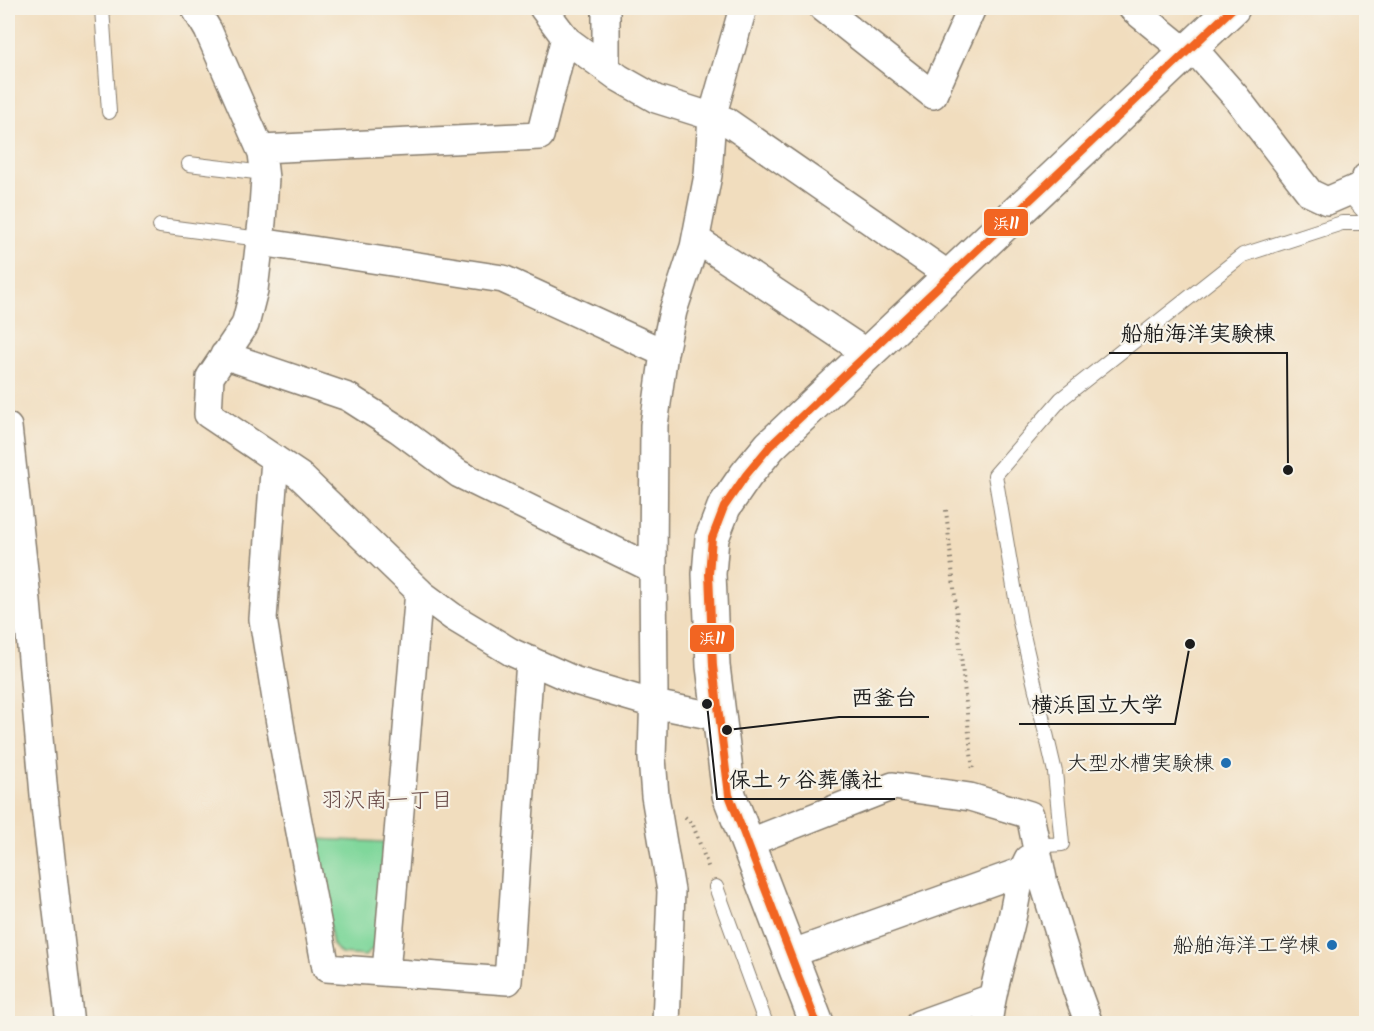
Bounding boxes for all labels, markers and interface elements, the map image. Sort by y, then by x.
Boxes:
line badge: 浜11 [983,208,1029,237]
text: 浜11 [993,212,1019,237]
callout: 船舶海洋実験棟 [1109,313,1287,353]
text: 船舶海洋実験棟 [1121,318,1275,353]
line badge: 浜11 [689,624,735,653]
text: 浜11 [699,627,725,652]
callout: 西釜台 [839,677,929,717]
text: 西釜台 [851,682,917,717]
callout: 横浜国立大学 [1019,684,1175,724]
text: 横浜国立大学 [1031,689,1163,724]
place label: 大型水槽実験棟 [1067,748,1214,781]
marker: 大型水槽実験棟 [1219,756,1233,770]
callout: 保土ヶ谷葬儀社 [717,759,895,799]
text: 保土ヶ谷葬儀社 [729,764,883,799]
district label: 羽沢南一丁目 [321,784,453,819]
place label: 船舶海洋工学棟 [1173,930,1320,963]
marker: 船舶海洋工学棟 [1325,938,1339,952]

